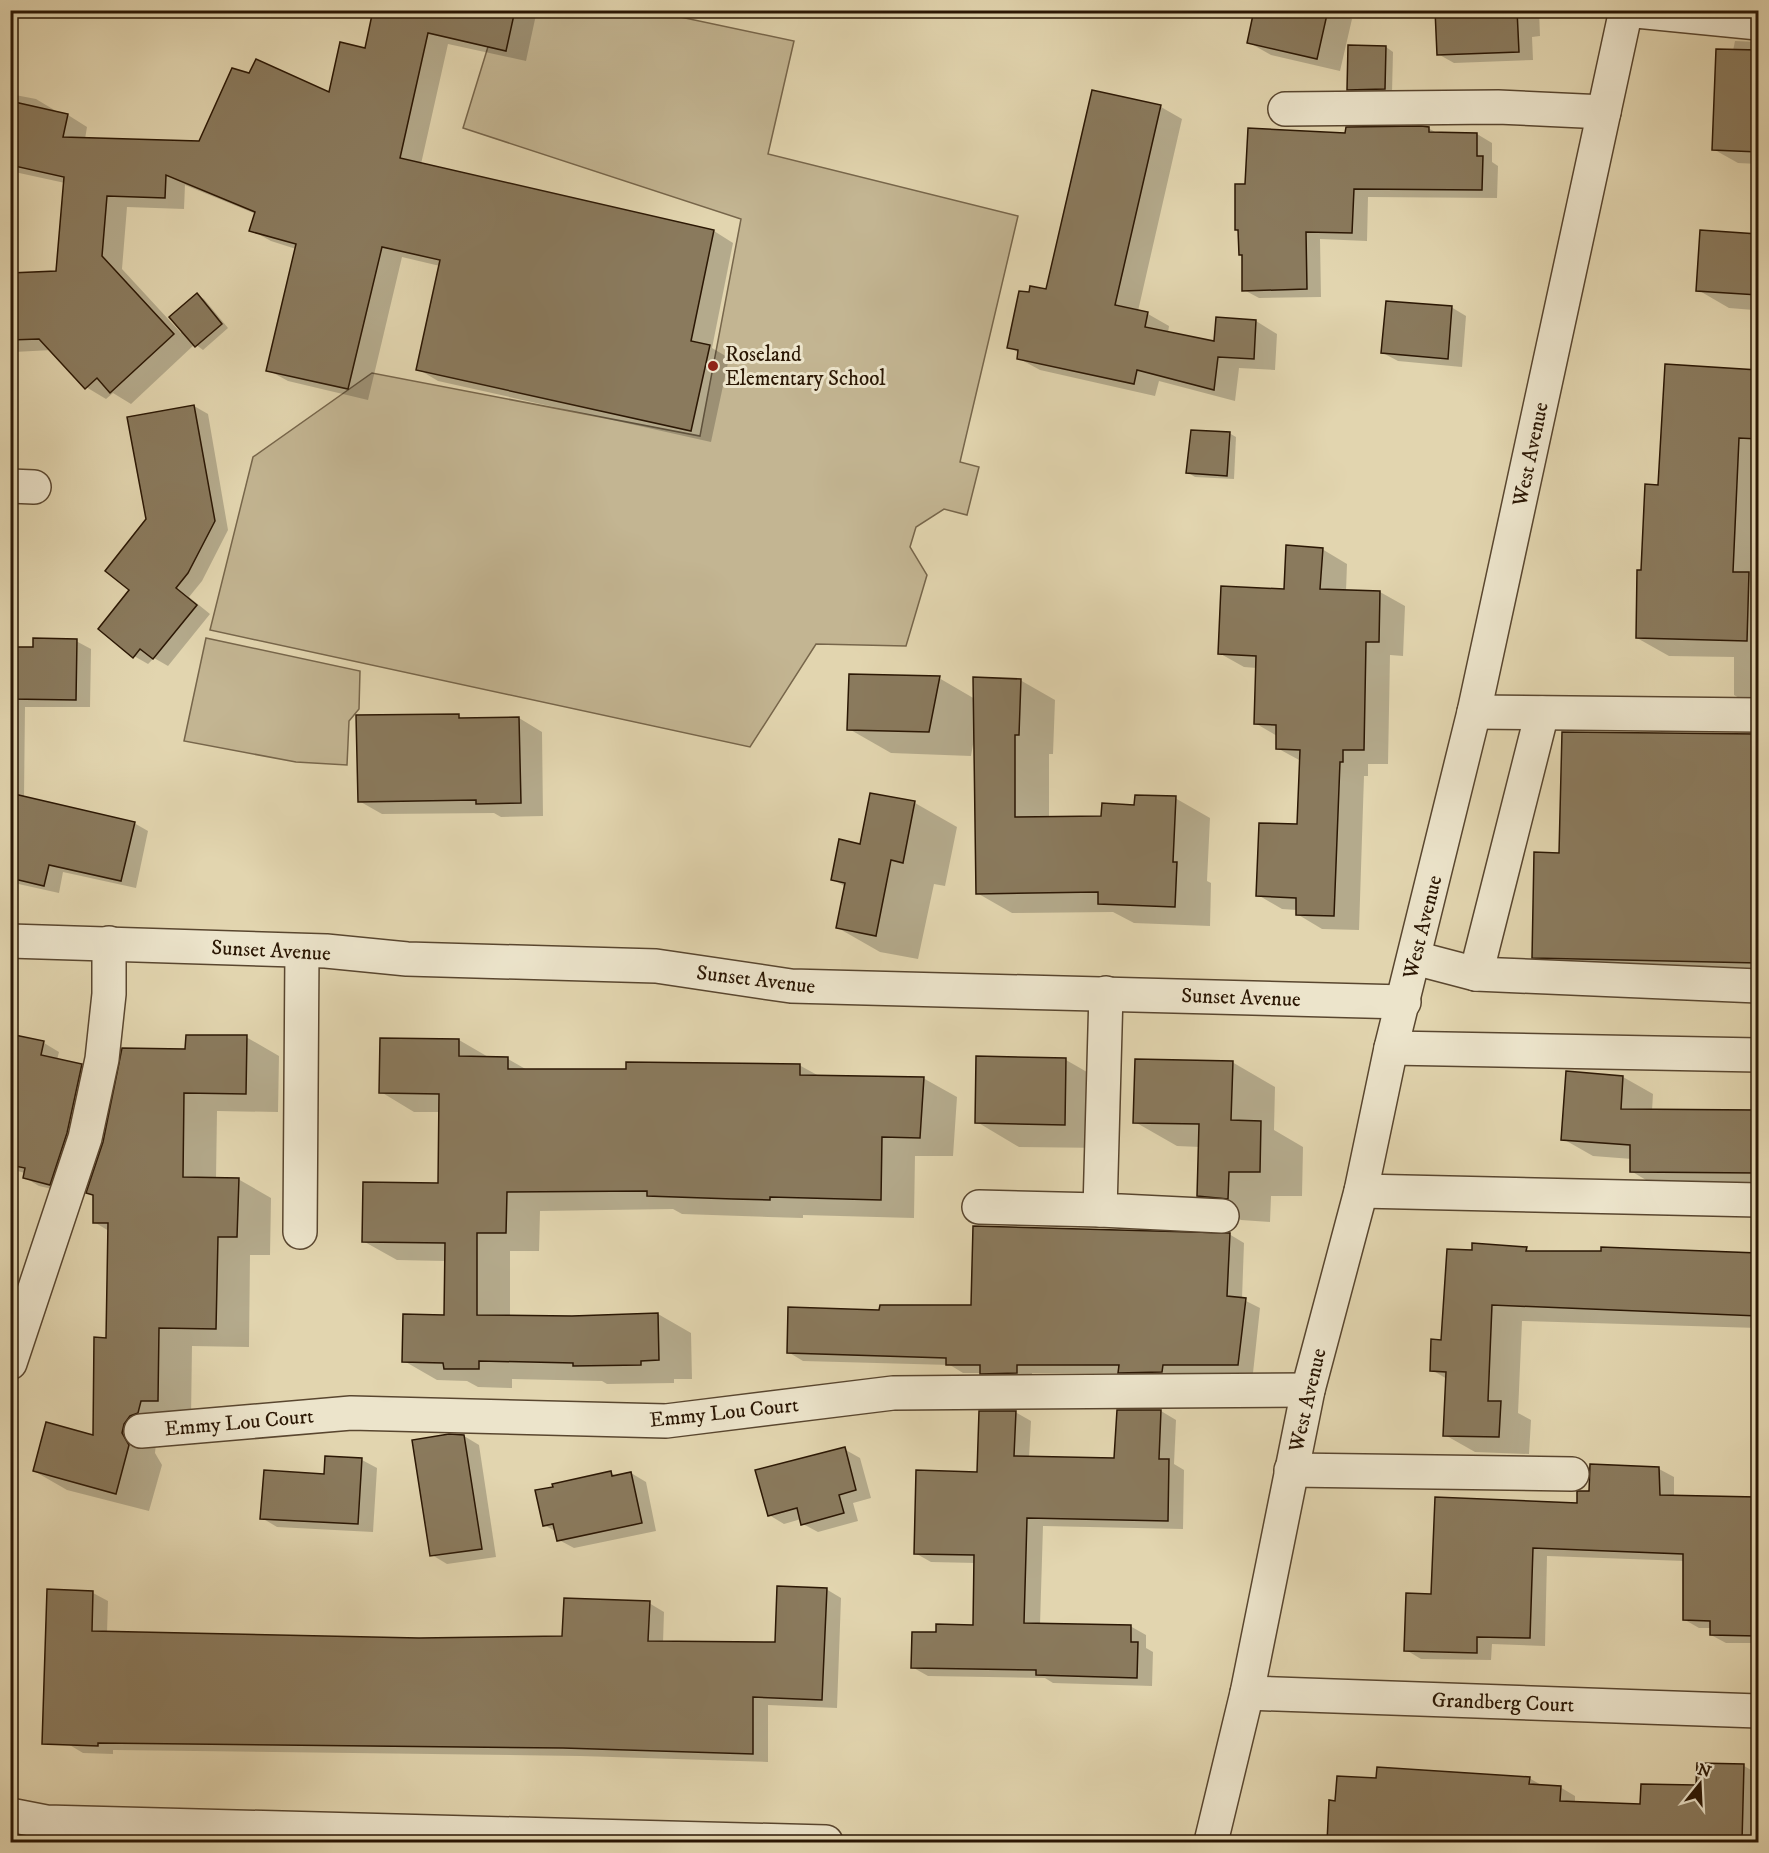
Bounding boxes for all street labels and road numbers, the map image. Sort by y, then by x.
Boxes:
street label: West Avenue [1507,400,1555,510]
street label: West Avenue [1397,873,1448,983]
street label: Sunset Avenue [211,935,332,967]
street label: Sunset Avenue [695,960,817,1000]
street label: Sunset Avenue [1181,983,1301,1013]
street label: West Avenue [1283,1346,1333,1456]
street label: Emmy Lou Court [648,1392,800,1434]
street label: Emmy Lou Court [163,1404,315,1442]
street label: Grandberg Court [1431,1688,1575,1718]

